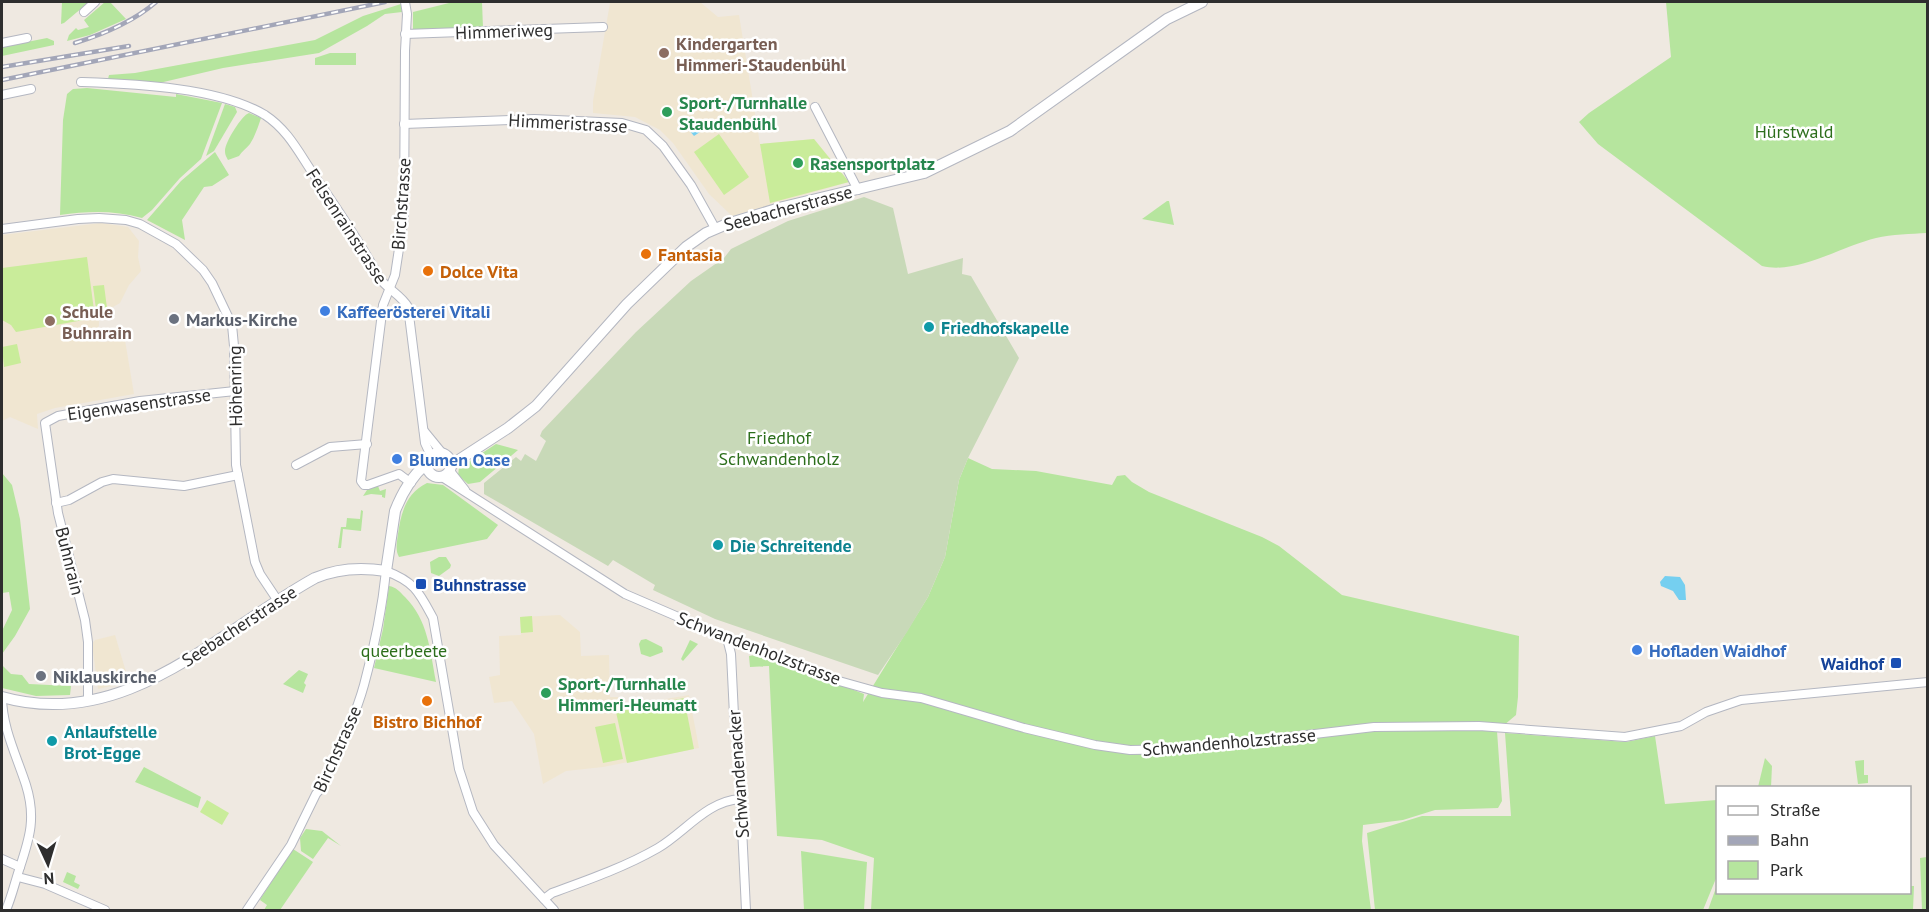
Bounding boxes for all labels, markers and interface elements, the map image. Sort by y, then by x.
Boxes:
street label: Himmeriweg [455,18,553,44]
place label: Kindergarten Himmeri-Staudenbühl [676,32,847,76]
marker: Kindergarten Himmeri-Staudenbühl [657,46,671,60]
place label: Sport-/Turnhalle Staudenbühl [679,91,807,135]
marker: Sport-/Turnhalle Staudenbühl [660,105,674,119]
street label: Himmeristrasse [508,108,628,138]
park label: Hürstwald [1755,120,1833,143]
place label: Rasensportplatz [810,152,935,175]
marker: Rasensportplatz [791,156,805,170]
street label: Birchstrasse [386,157,416,251]
street label: Felsenrainstrasse [301,164,393,288]
street label: Seebacherstrasse [721,180,855,236]
place label: Fantasia [658,243,723,266]
marker: Fantasia [639,247,653,261]
place label: Dolce Vita [440,260,518,283]
marker: Dolce Vita [421,264,435,278]
place label: Schule Buhnrain [62,300,132,344]
place label: Kaffeerösterei Vitali [337,300,491,323]
marker: Kaffeerösterei Vitali [318,304,332,318]
place label: Markus-Kirche [186,308,297,331]
marker: Markus-Kirche [167,312,181,326]
marker: Schule Buhnrain [43,314,57,328]
place label: Friedhofskapelle [941,316,1069,339]
marker: Friedhofskapelle [922,320,936,334]
street label: Höhenring [223,345,247,427]
street label: Eigenwasenstrasse [66,383,212,425]
park label: Friedhof Schwandenholz [719,426,840,470]
place label: Blumen Oase [409,448,510,471]
marker: Blumen Oase [390,452,404,466]
street label: Buhnrain [50,524,90,598]
place label: Die Schreitende [730,534,852,557]
marker: Die Schreitende [711,538,725,552]
place label: Buhnstrasse [433,573,526,596]
marker: Buhnstrasse [414,577,428,591]
street label: Seebacherstrasse [177,580,301,672]
street label: Schwandenholzstrasse [674,606,844,690]
park label: queerbeete [361,639,447,662]
place label: Hofladen Waidhof [1649,639,1787,662]
marker: Hofladen Waidhof [1630,643,1644,657]
place label: Waidhof [1821,652,1885,675]
marker: Waidhof [1889,656,1903,670]
place label: Niklauskirche [53,665,157,688]
marker: Niklauskirche [34,669,48,683]
place label: Sport-/Turnhalle Himmeri-Heumatt [558,672,697,716]
marker: Sport-/Turnhalle Himmeri-Heumatt [539,686,553,700]
marker: Bistro Bichhof [420,694,434,708]
street label: Birchstrasse [308,702,366,796]
street label: Schwandenacker [722,709,754,839]
place label: Bistro Bichhof [373,710,482,733]
place label: Anlaufstelle Brot-Egge [64,720,157,764]
street label: Schwandenholzstrasse [1141,723,1317,761]
marker: Anlaufstelle Brot-Egge [45,734,59,748]
legend [1716,786,1911,894]
text: Straße [1770,798,1821,821]
text: Bahn [1770,828,1809,851]
north arrow [18,834,78,894]
text: Park [1770,858,1803,881]
text: N [43,869,55,889]

